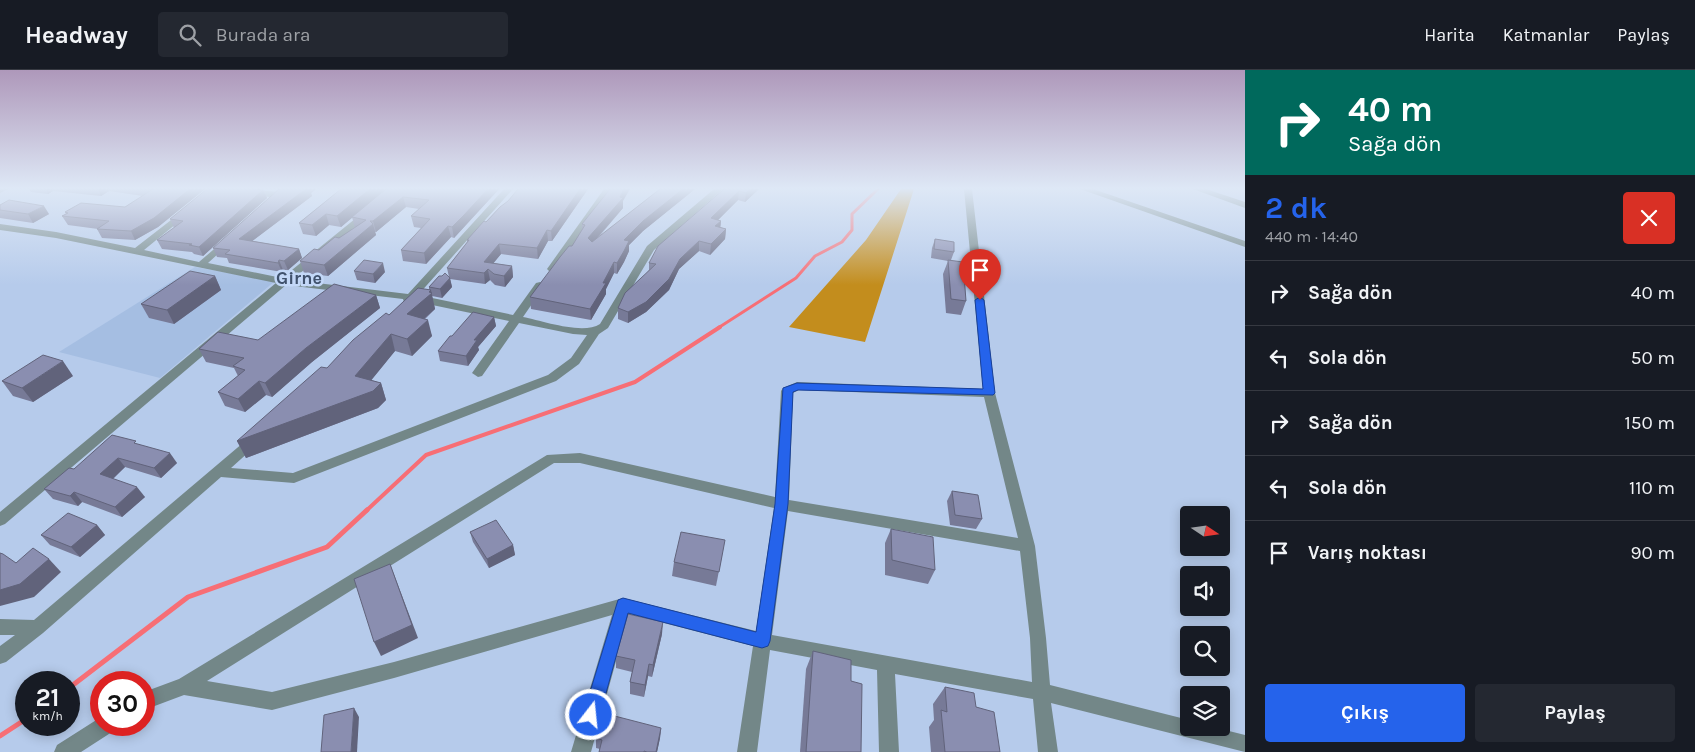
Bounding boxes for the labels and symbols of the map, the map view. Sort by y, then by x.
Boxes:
pin [959,249,1001,300]
district label: Girne [276,267,322,289]
north arrow [1180,506,1230,556]
speed limit sign: 30 [90,671,155,736]
position arrow [564,688,616,740]

